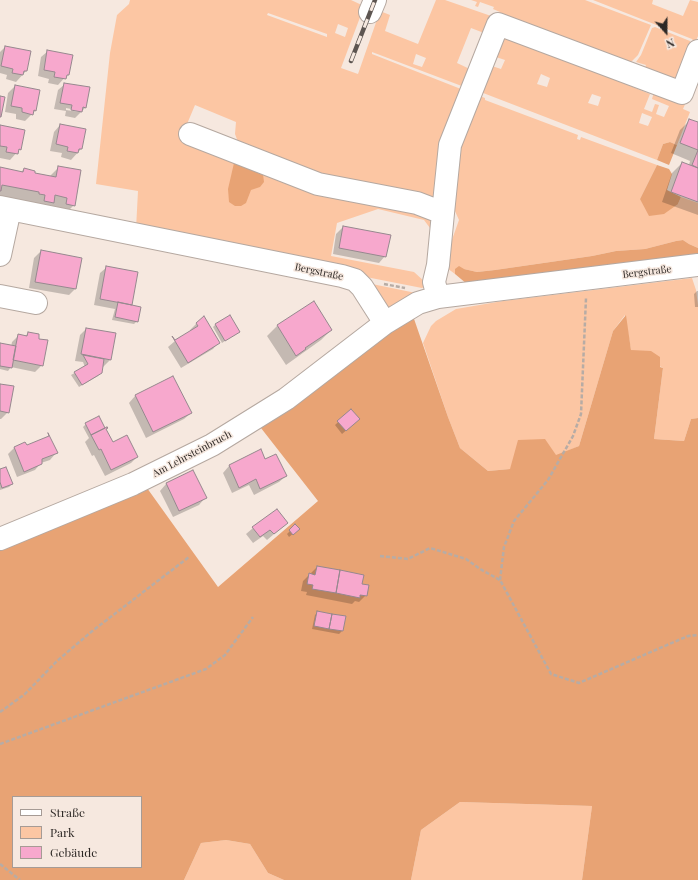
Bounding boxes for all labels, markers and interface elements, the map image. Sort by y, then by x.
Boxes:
north arrow [646,12,686,52]
text: N [664,35,677,52]
street label: Bergstraße [294,261,344,283]
street label: Bergstraße [622,263,672,281]
street label: Am Lehrsteinbruch [151,428,233,480]
legend [12,796,142,868]
text: Straße [50,804,85,820]
text: Park [50,824,75,840]
text: Gebäude [50,844,97,860]

